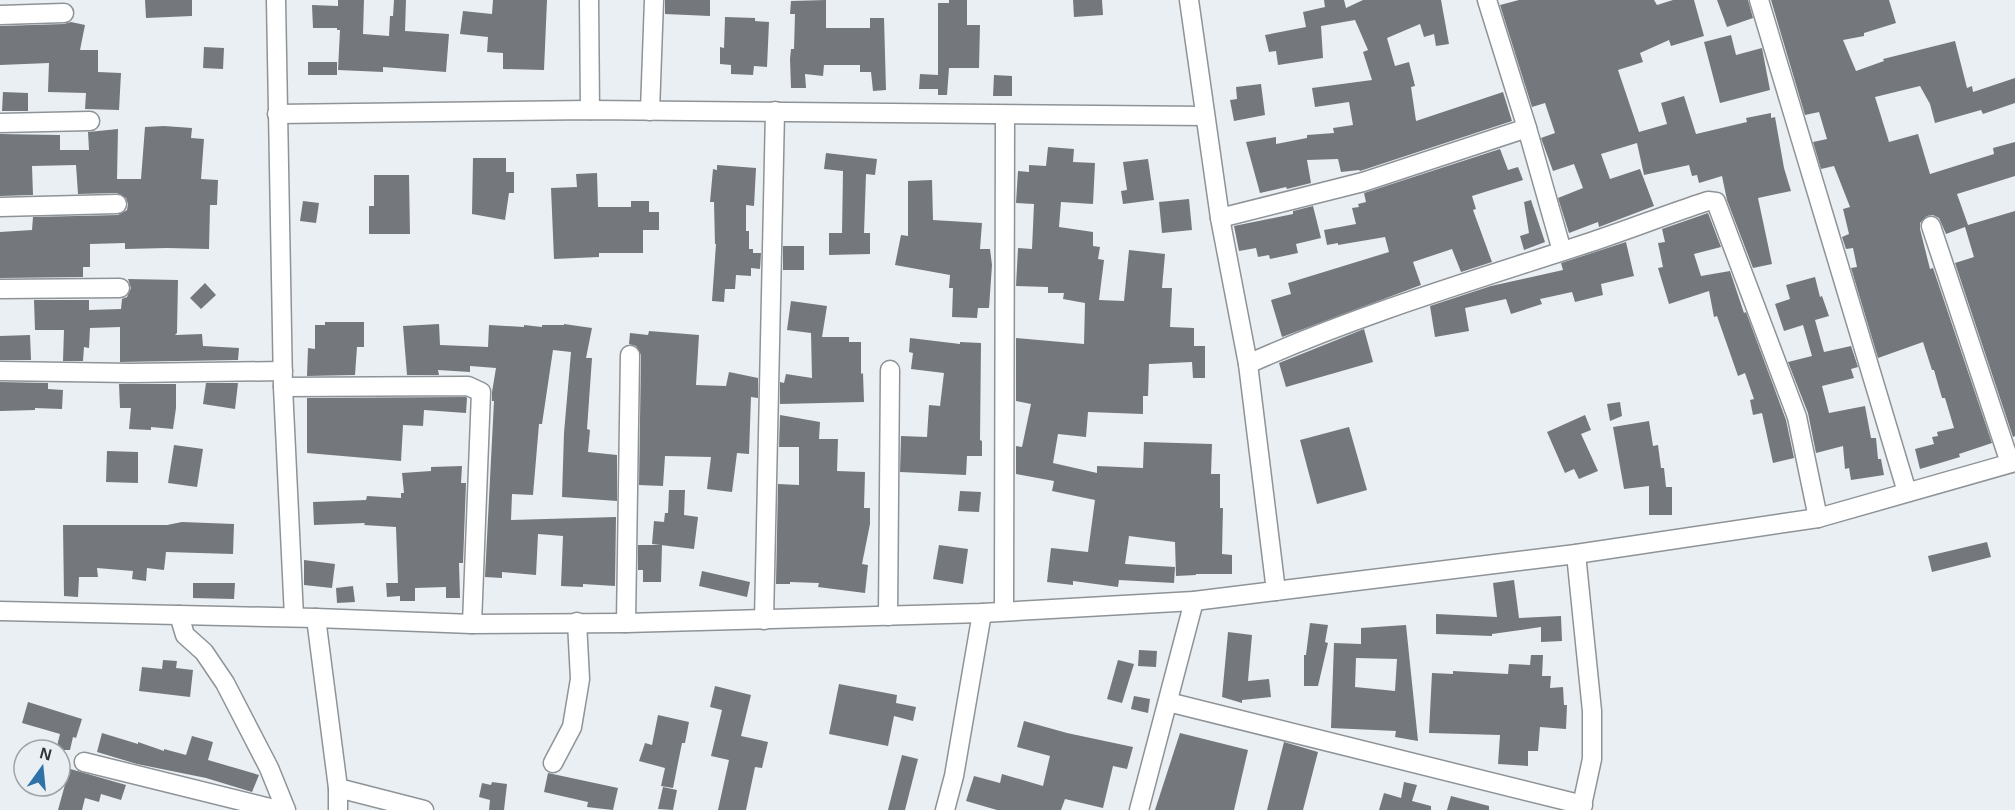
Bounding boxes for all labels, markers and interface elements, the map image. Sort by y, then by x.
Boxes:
north arrow [12,738,72,798]
text: N [38,744,54,764]

